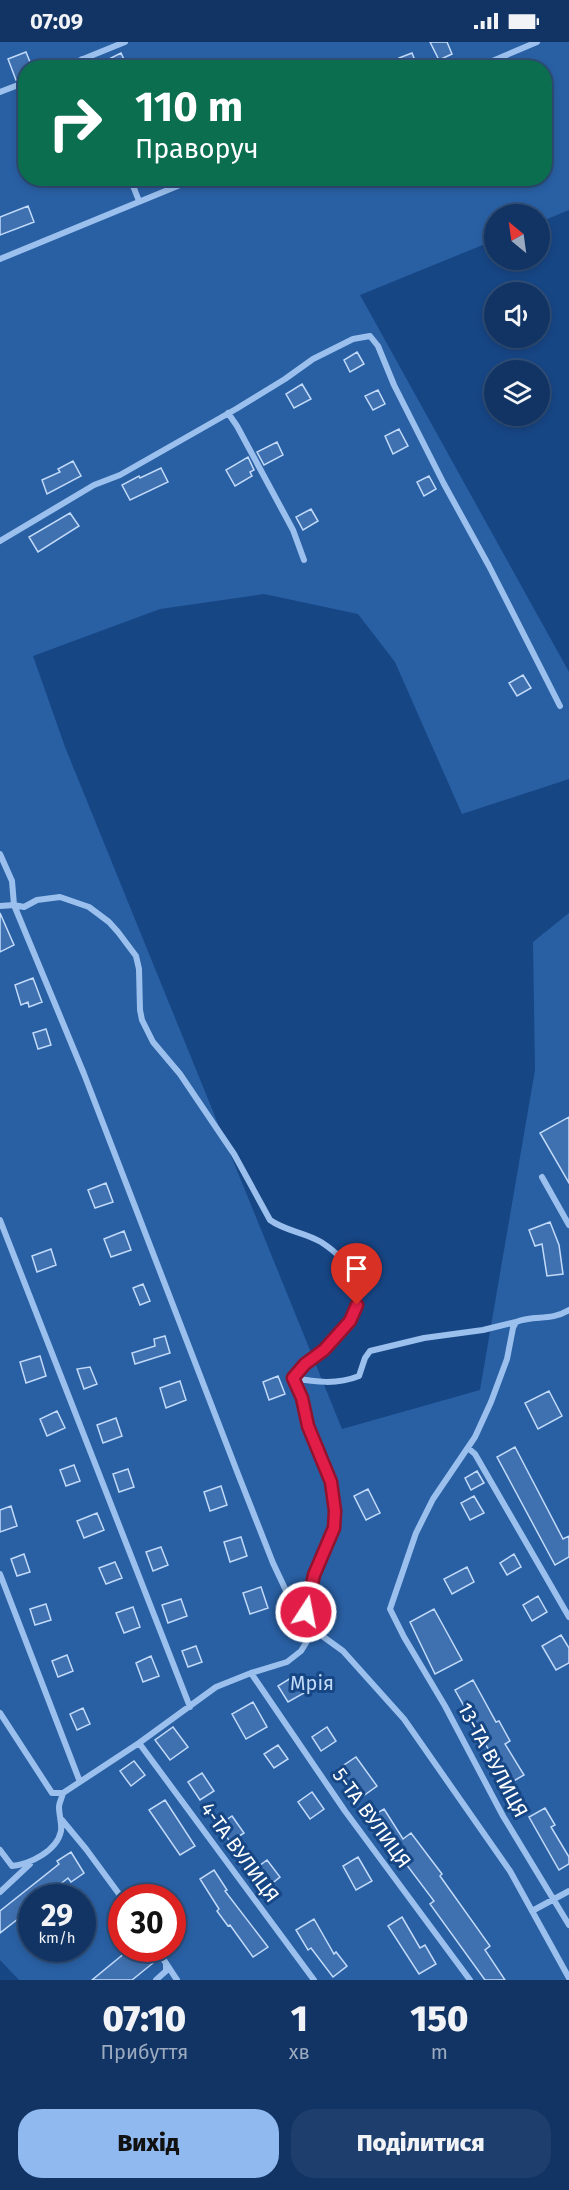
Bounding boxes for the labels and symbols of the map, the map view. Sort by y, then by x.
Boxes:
north arrow [484,204,550,270]
pin [331,1243,382,1305]
position arrow [274,1580,338,1644]
park label: Мрія [290,1671,334,1695]
street label: 13-ТА ВУЛИЦЯ [453,1699,533,1821]
street label: 5-ТА ВУЛИЦЯ [328,1763,416,1873]
street label: 4-ТА ВУЛИЦЯ [196,1797,284,1907]
speed limit sign: 30 [108,1884,186,1962]

